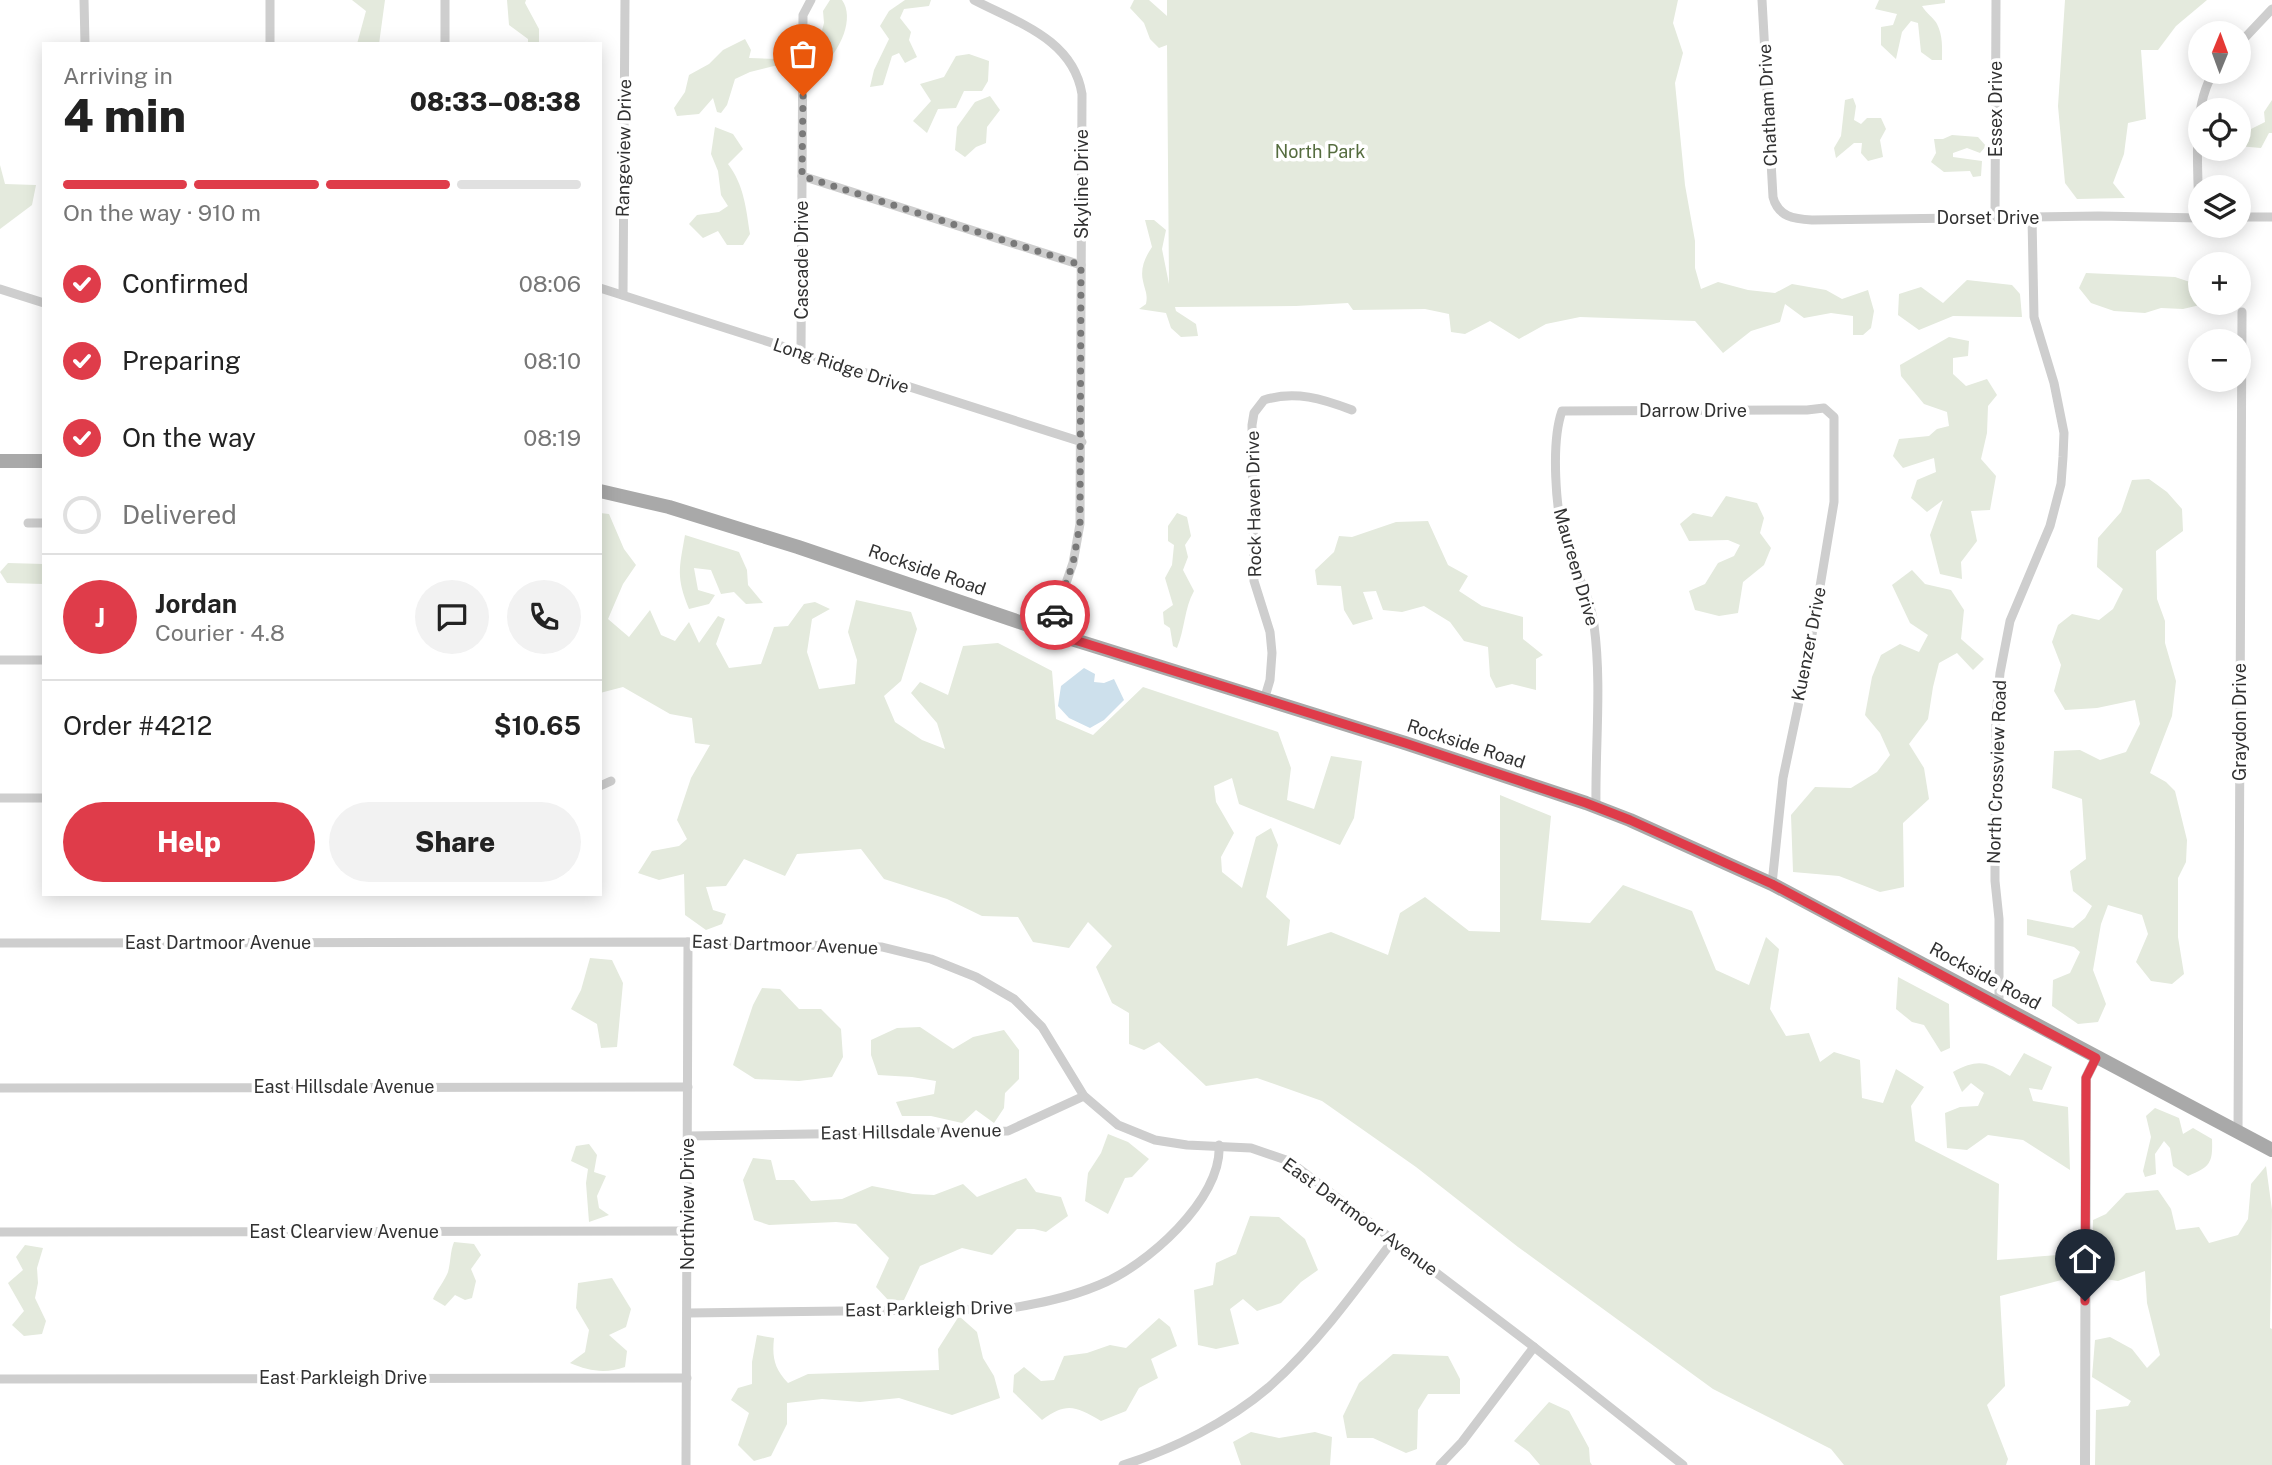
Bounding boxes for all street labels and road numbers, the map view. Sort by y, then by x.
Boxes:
street label: Chatham Drive [1754,43,1781,167]
street label: Essex Drive [1985,61,2006,157]
street label: Rangeview Drive [612,79,635,217]
street label: Skyline Drive [1071,129,1092,239]
street label: Cascade Drive [791,200,812,320]
street label: Dorset Drive [1937,207,2039,228]
street label: Long Ridge Drive [770,334,912,397]
street label: Darrow Drive [1639,400,1747,421]
street label: Rock Haven Drive [1242,431,1265,577]
street label: Maureen Drive [1550,506,1603,628]
street label: Rockside Road [866,540,989,599]
street label: Kuenzer Drive [1787,585,1830,703]
street label: Graydon Drive [2229,663,2250,781]
street label: North Crossview Road [1983,680,2010,864]
street label: Rockside Road [1404,715,1528,773]
street label: East Dartmoor Avenue [691,931,879,958]
street label: East Dartmoor Avenue [125,932,311,953]
street label: Rockside Road [1926,937,2044,1014]
street label: East Hillsdale Avenue [253,1076,435,1097]
street label: East Hillsdale Avenue [820,1119,1002,1144]
street label: Northview Drive [677,1138,698,1270]
street label: East Dartmoor Avenue [1279,1153,1442,1280]
street label: East Clearview Avenue [249,1221,439,1242]
street label: East Parkleigh Drive [845,1297,1013,1320]
street label: East Parkleigh Drive [259,1367,427,1388]

